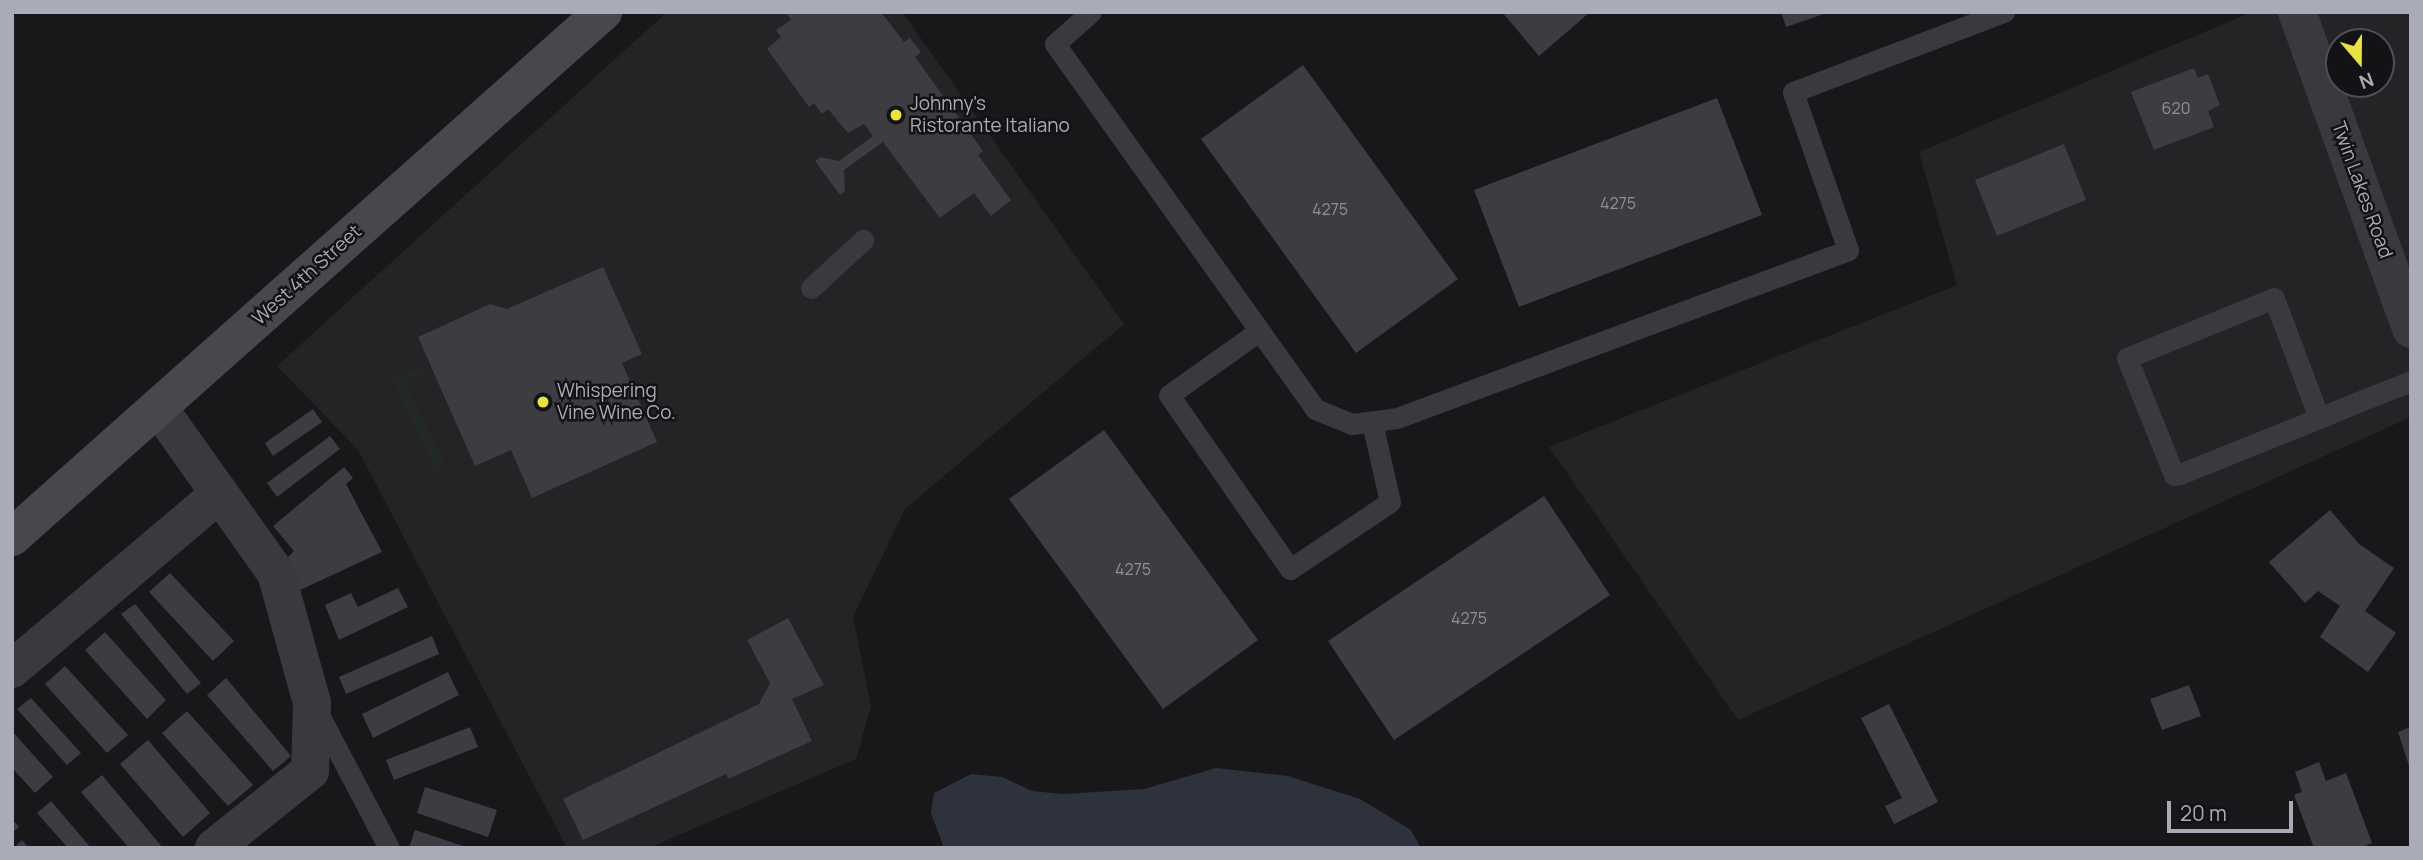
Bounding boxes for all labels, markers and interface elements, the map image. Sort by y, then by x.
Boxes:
north arrow [2325,28,2395,98]
text: N [2356,66,2377,95]
place label: Johnny's Ristorante Italiano [910,93,1070,137]
house number: 620 [2162,98,2190,118]
marker: Johnny's Ristorante Italiano [888,107,904,123]
street label: Twin Lakes Road [2327,119,2397,261]
house number: 4275 [1600,193,1636,213]
house number: 4275 [1312,199,1348,219]
street label: West 4th Street [248,220,366,330]
place label: Whispering Vine Wine Co. [557,380,676,424]
marker: Whispering Vine Wine Co. [535,394,551,410]
house number: 4275 [1115,559,1151,579]
house number: 4275 [1451,608,1487,628]
scale bar [2171,786,2297,830]
text: 20 m [2180,799,2227,827]

